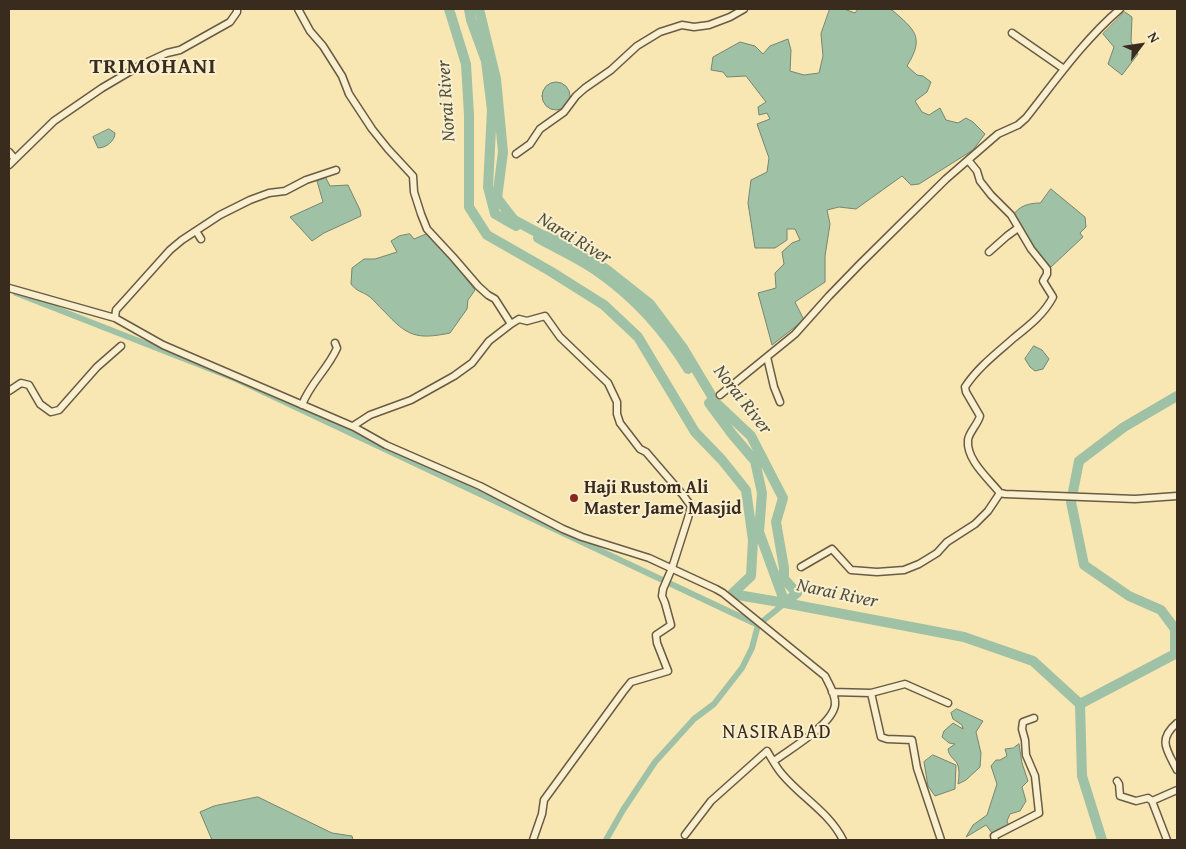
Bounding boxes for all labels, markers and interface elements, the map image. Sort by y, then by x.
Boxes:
north arrow [1116,20,1166,70]
text: N [1143,28,1165,46]
district label: TRIMOHANI [88,54,218,80]
water label: Norai River [433,59,461,143]
water label: Narai River [533,208,615,270]
water label: Norai River [708,361,776,439]
place label: Haji Rustom Ali Master Jame Masjid [584,477,742,520]
marker: Haji Rustom Ali Master Jame Masjid [568,492,580,504]
water label: Narai River [794,574,880,614]
district label: NASIRABAD [721,721,833,745]

